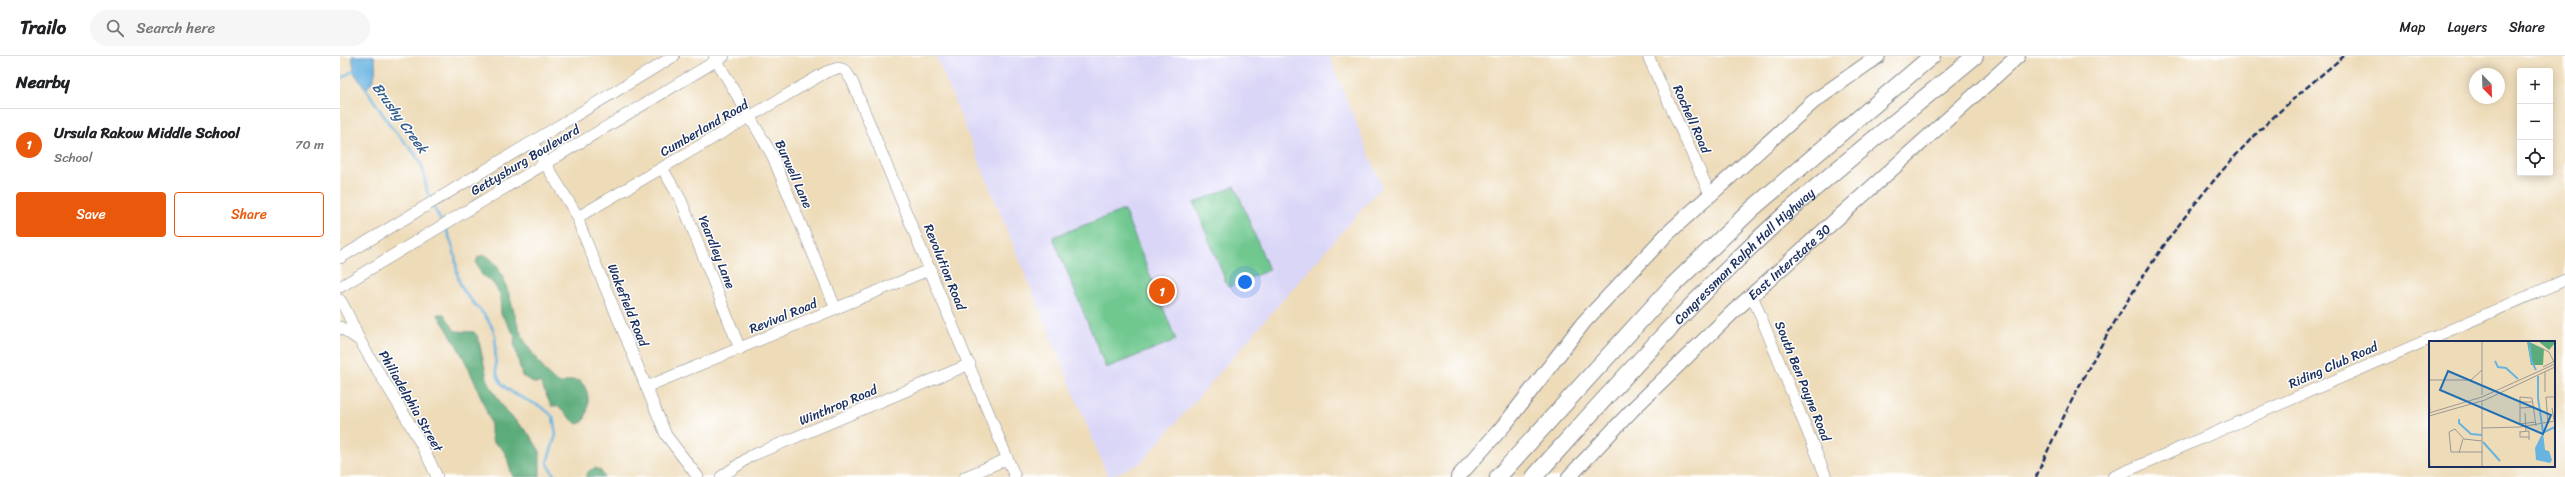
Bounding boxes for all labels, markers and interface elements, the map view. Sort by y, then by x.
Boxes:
search box [90,10,370,46]
text: Trailo [20,11,66,44]
text: Search here [136,15,215,41]
text: Map [2400,15,2425,40]
text: Layers [2447,15,2487,40]
text: Share [2509,15,2545,40]
icon: search [104,17,126,39]
text: Nearby [16,67,70,97]
north arrow [2469,68,2505,104]
map controls [2517,68,2553,176]
button: + [2517,68,2553,104]
water label: Brushy Creek [365,77,435,160]
street label: Rochell Road [1667,81,1718,158]
street label: Cumberland Road [655,93,754,163]
button: − [2517,104,2553,140]
street label: Gettysburg Boulevard [466,118,585,202]
text: Ursula Rakow Middle School [54,120,240,146]
text: 1 [26,133,32,156]
text: 70 m [295,133,324,156]
street label: Burwell Lane [769,136,820,212]
button: locate [2517,140,2553,176]
text: School [54,146,92,169]
street label: Congressman Ralph Hall Highway [1668,182,1820,330]
button: Save [16,192,166,237]
button: Share [174,192,324,237]
street label: Yeardley Lane [692,212,742,293]
street label: East Interstate 30 [1742,218,1836,306]
street label: Revolution Road [917,220,973,315]
street label: Wakefield Road [601,260,656,351]
your location [1235,272,1255,292]
pin: 1 [1149,276,1175,306]
street label: Revival Road [745,291,822,340]
street label: South Ben Payne Road [1768,317,1838,446]
street label: Riding Club Road [2285,335,2383,395]
inset map [2429,341,2555,467]
street label: Philiadelphia Street [372,346,450,457]
street label: Winthrop Road [795,378,882,432]

